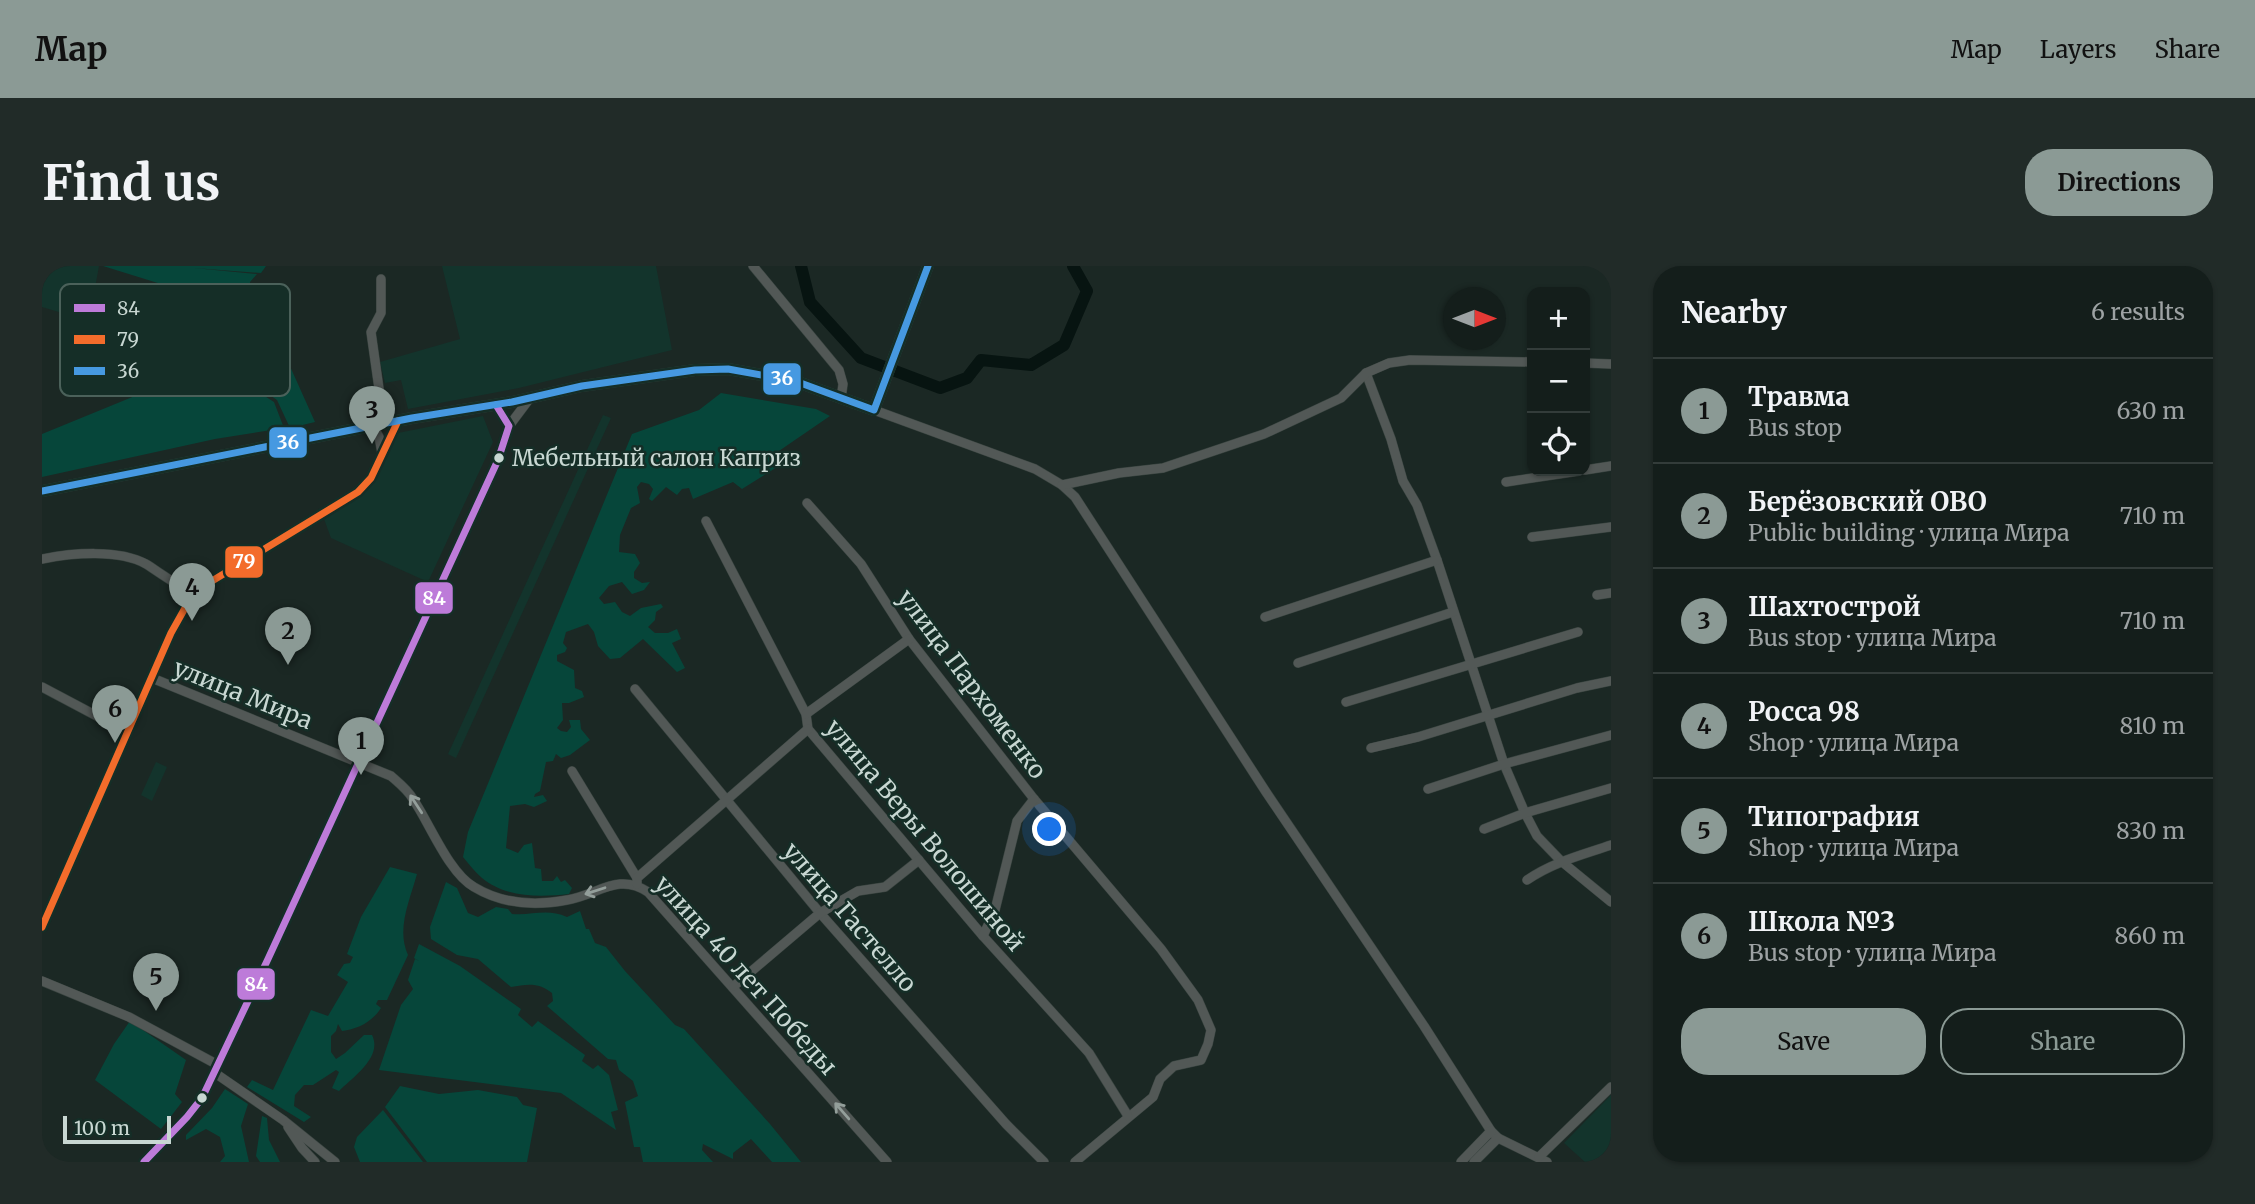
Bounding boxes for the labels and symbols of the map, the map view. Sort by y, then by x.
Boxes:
legend [60,284,290,396]
north arrow [1443,287,1506,350]
text: 84 [117,296,140,320]
text: 79 [117,327,139,351]
text: 36 [117,359,139,383]
line badge: 36 [762,362,802,396]
text: 36 [771,366,793,390]
pin: 3 [349,386,395,444]
line badge: 36 [268,426,308,459]
text: 36 [277,430,299,454]
place label: Мебельный салон Каприз [512,444,801,472]
marker: Мебельный салон Каприз [492,451,506,465]
line badge: 79 [224,545,264,579]
text: 79 [233,549,255,573]
pin: 4 [169,563,215,621]
line badge: 84 [414,581,454,615]
street label: улица Пархоменко [891,583,1053,785]
text: 84 [422,586,446,610]
pin: 2 [265,607,311,665]
street label: улица Мира [169,652,317,736]
pin: 6 [92,685,138,743]
street label: улица Веры Волошиной [819,712,1031,958]
pin: 1 [338,717,384,775]
one-way arrow [409,795,423,815]
your location [1032,812,1066,846]
street label: улица Гастелло [776,836,924,998]
street label: улица 40 лет Победы [648,869,844,1081]
one-way arrow [584,886,606,899]
pin: 5 [133,953,179,1011]
line badge: 84 [236,967,276,1001]
text: 84 [244,972,268,996]
unlabelled marker [195,1091,209,1105]
one-way arrow [835,1102,851,1120]
scale bar [63,1113,172,1145]

